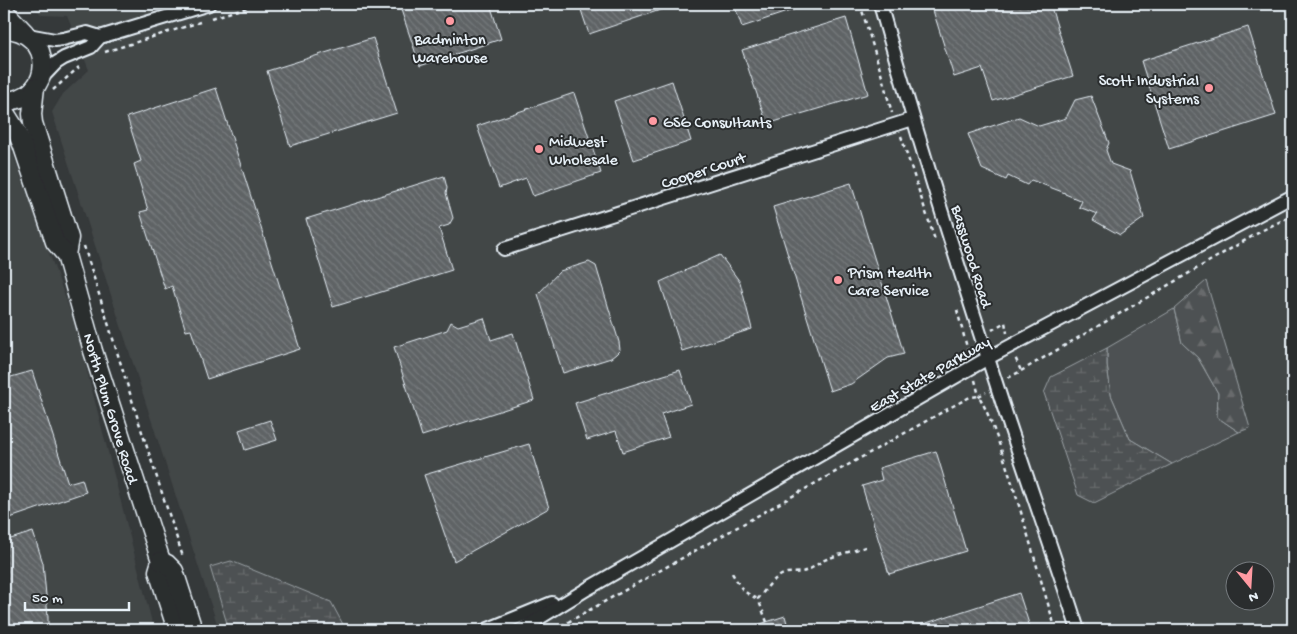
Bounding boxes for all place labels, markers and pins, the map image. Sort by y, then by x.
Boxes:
marker: Badminton Warehouse [444,15,456,27]
place label: Badminton Warehouse [413,32,488,69]
place label: Scott Industrial Systems [1099,73,1200,110]
marker: Scott Industrial Systems [1203,82,1215,94]
marker: GSG Consultants [647,115,659,127]
place label: GSG Consultants [663,115,772,134]
place label: Midwest Wholesale [549,134,619,171]
marker: Midwest Wholesale [533,143,545,155]
place label: Prism Health Care Service [847,265,932,302]
marker: Prism Health Care Service [832,274,844,286]

